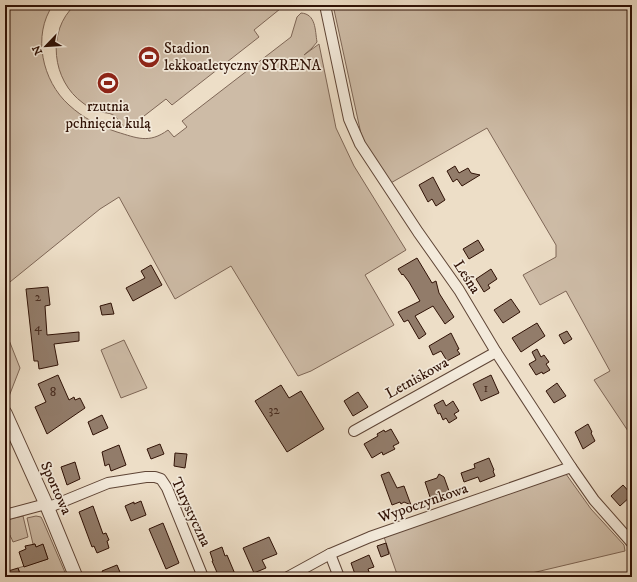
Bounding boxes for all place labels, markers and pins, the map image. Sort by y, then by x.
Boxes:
place label: Stadion lekkoatletyczny SYRENA [164,39,321,75]
sports icon: Stadion lekkoatletyczny SYRENA [136,44,162,70]
sports icon: rzutnia pchnięcia kulą [95,70,121,96]
place label: rzutnia pchnięcia kulą [64,97,151,133]

